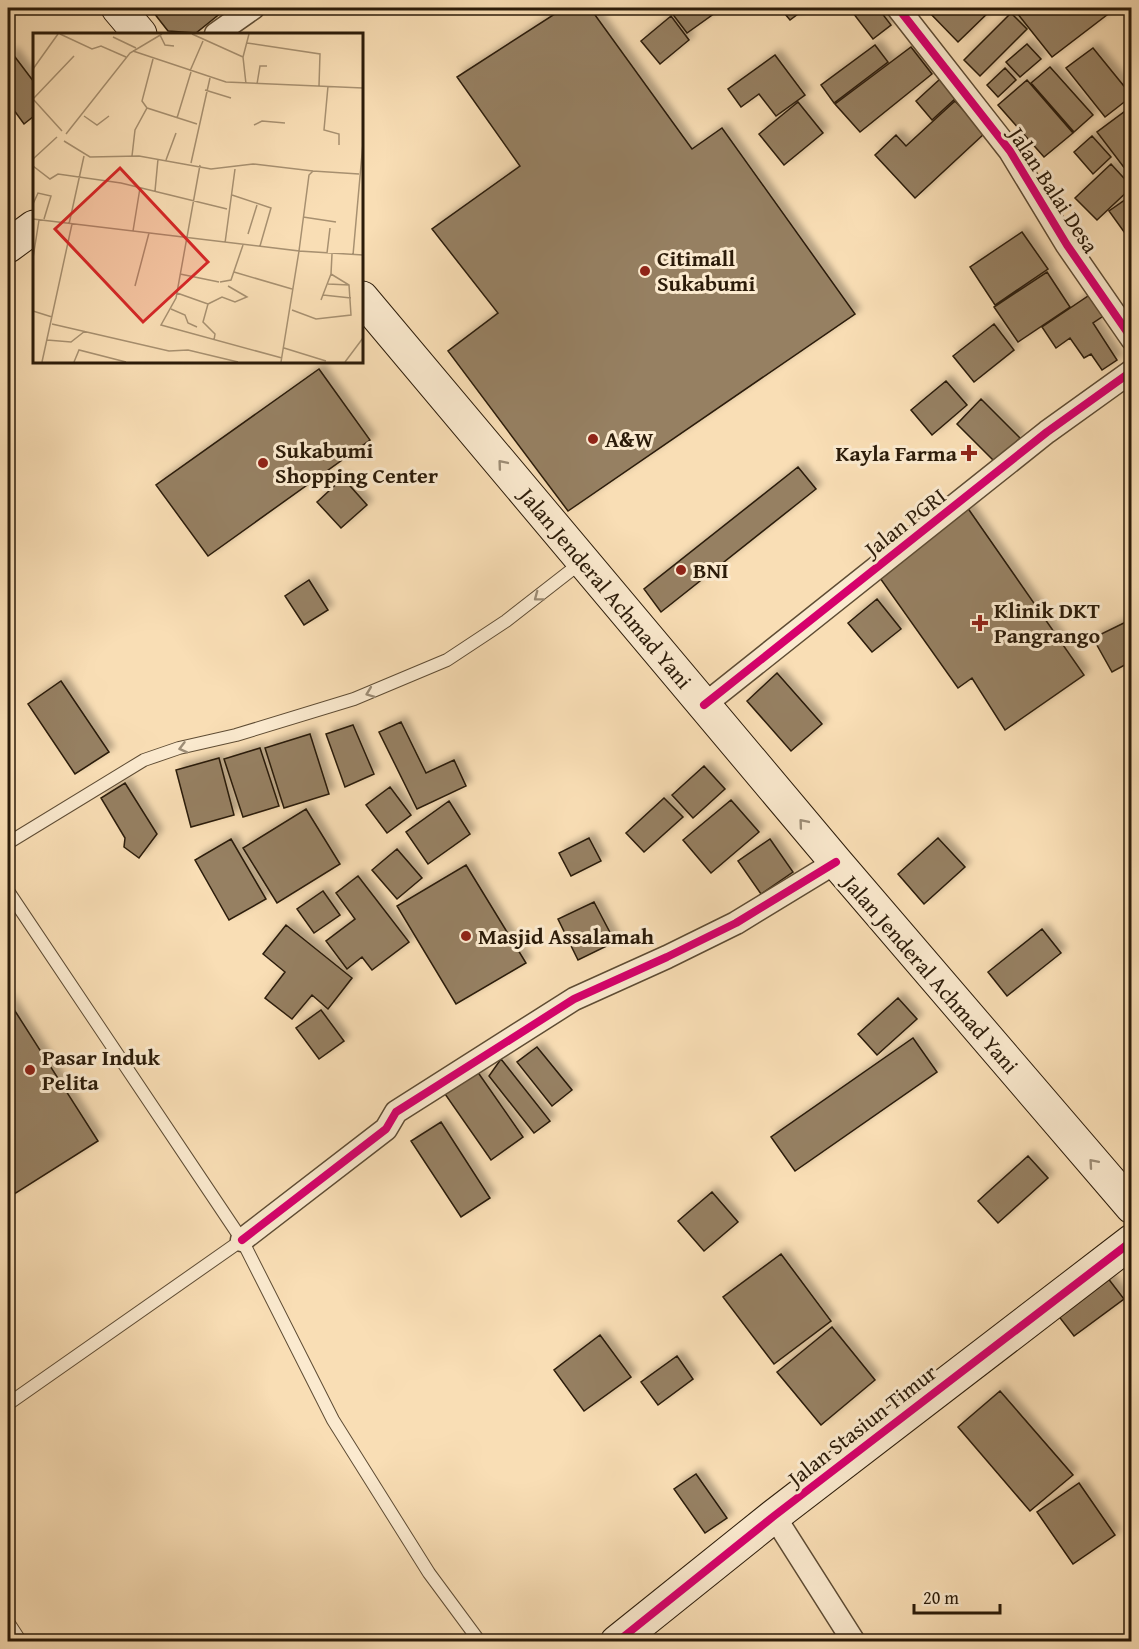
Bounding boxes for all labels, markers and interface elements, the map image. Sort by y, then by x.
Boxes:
inset map [33,33,363,363]
street label: Jalan Balai Desa [1000,118,1107,260]
place label: Citimall Sukabumi [657,242,755,299]
marker: Citimall Sukabumi [638,264,652,278]
place label: A&W [605,423,653,455]
marker: A&W [586,432,600,446]
place label: Sukabumi Shopping Center [275,434,438,491]
place label: Kayla Farma [836,437,958,469]
marker: Kayla Farma [962,446,976,460]
marker: Sukabumi Shopping Center [256,456,270,470]
one-way arrow [499,460,510,471]
street label: Jalan Jenderal Achmad Yani [510,478,700,696]
street label: Jalan PGRI [855,480,952,566]
place label: BNI [693,554,729,586]
marker: BNI [674,563,688,577]
one-way arrow [534,590,545,601]
place label: Klinik DKT Pangrango [994,594,1100,651]
marker: Klinik DKT Pangrango [971,614,989,632]
one-way arrow [365,685,375,698]
one-way arrow [178,741,189,753]
one-way arrow [799,819,810,830]
street label: Jalan Jenderal Achmad Yani [834,865,1026,1080]
place label: Masjid Assalamah [478,920,654,952]
marker: Masjid Assalamah [459,929,473,943]
place label: Pasar Induk Pelita [42,1041,160,1098]
marker: Pasar Induk Pelita [23,1063,37,1077]
one-way arrow [1090,1159,1101,1170]
street label: Jalan Stasiun Timur [778,1357,943,1495]
scale bar [914,1577,1000,1615]
text: 20 m [923,1584,959,1611]

